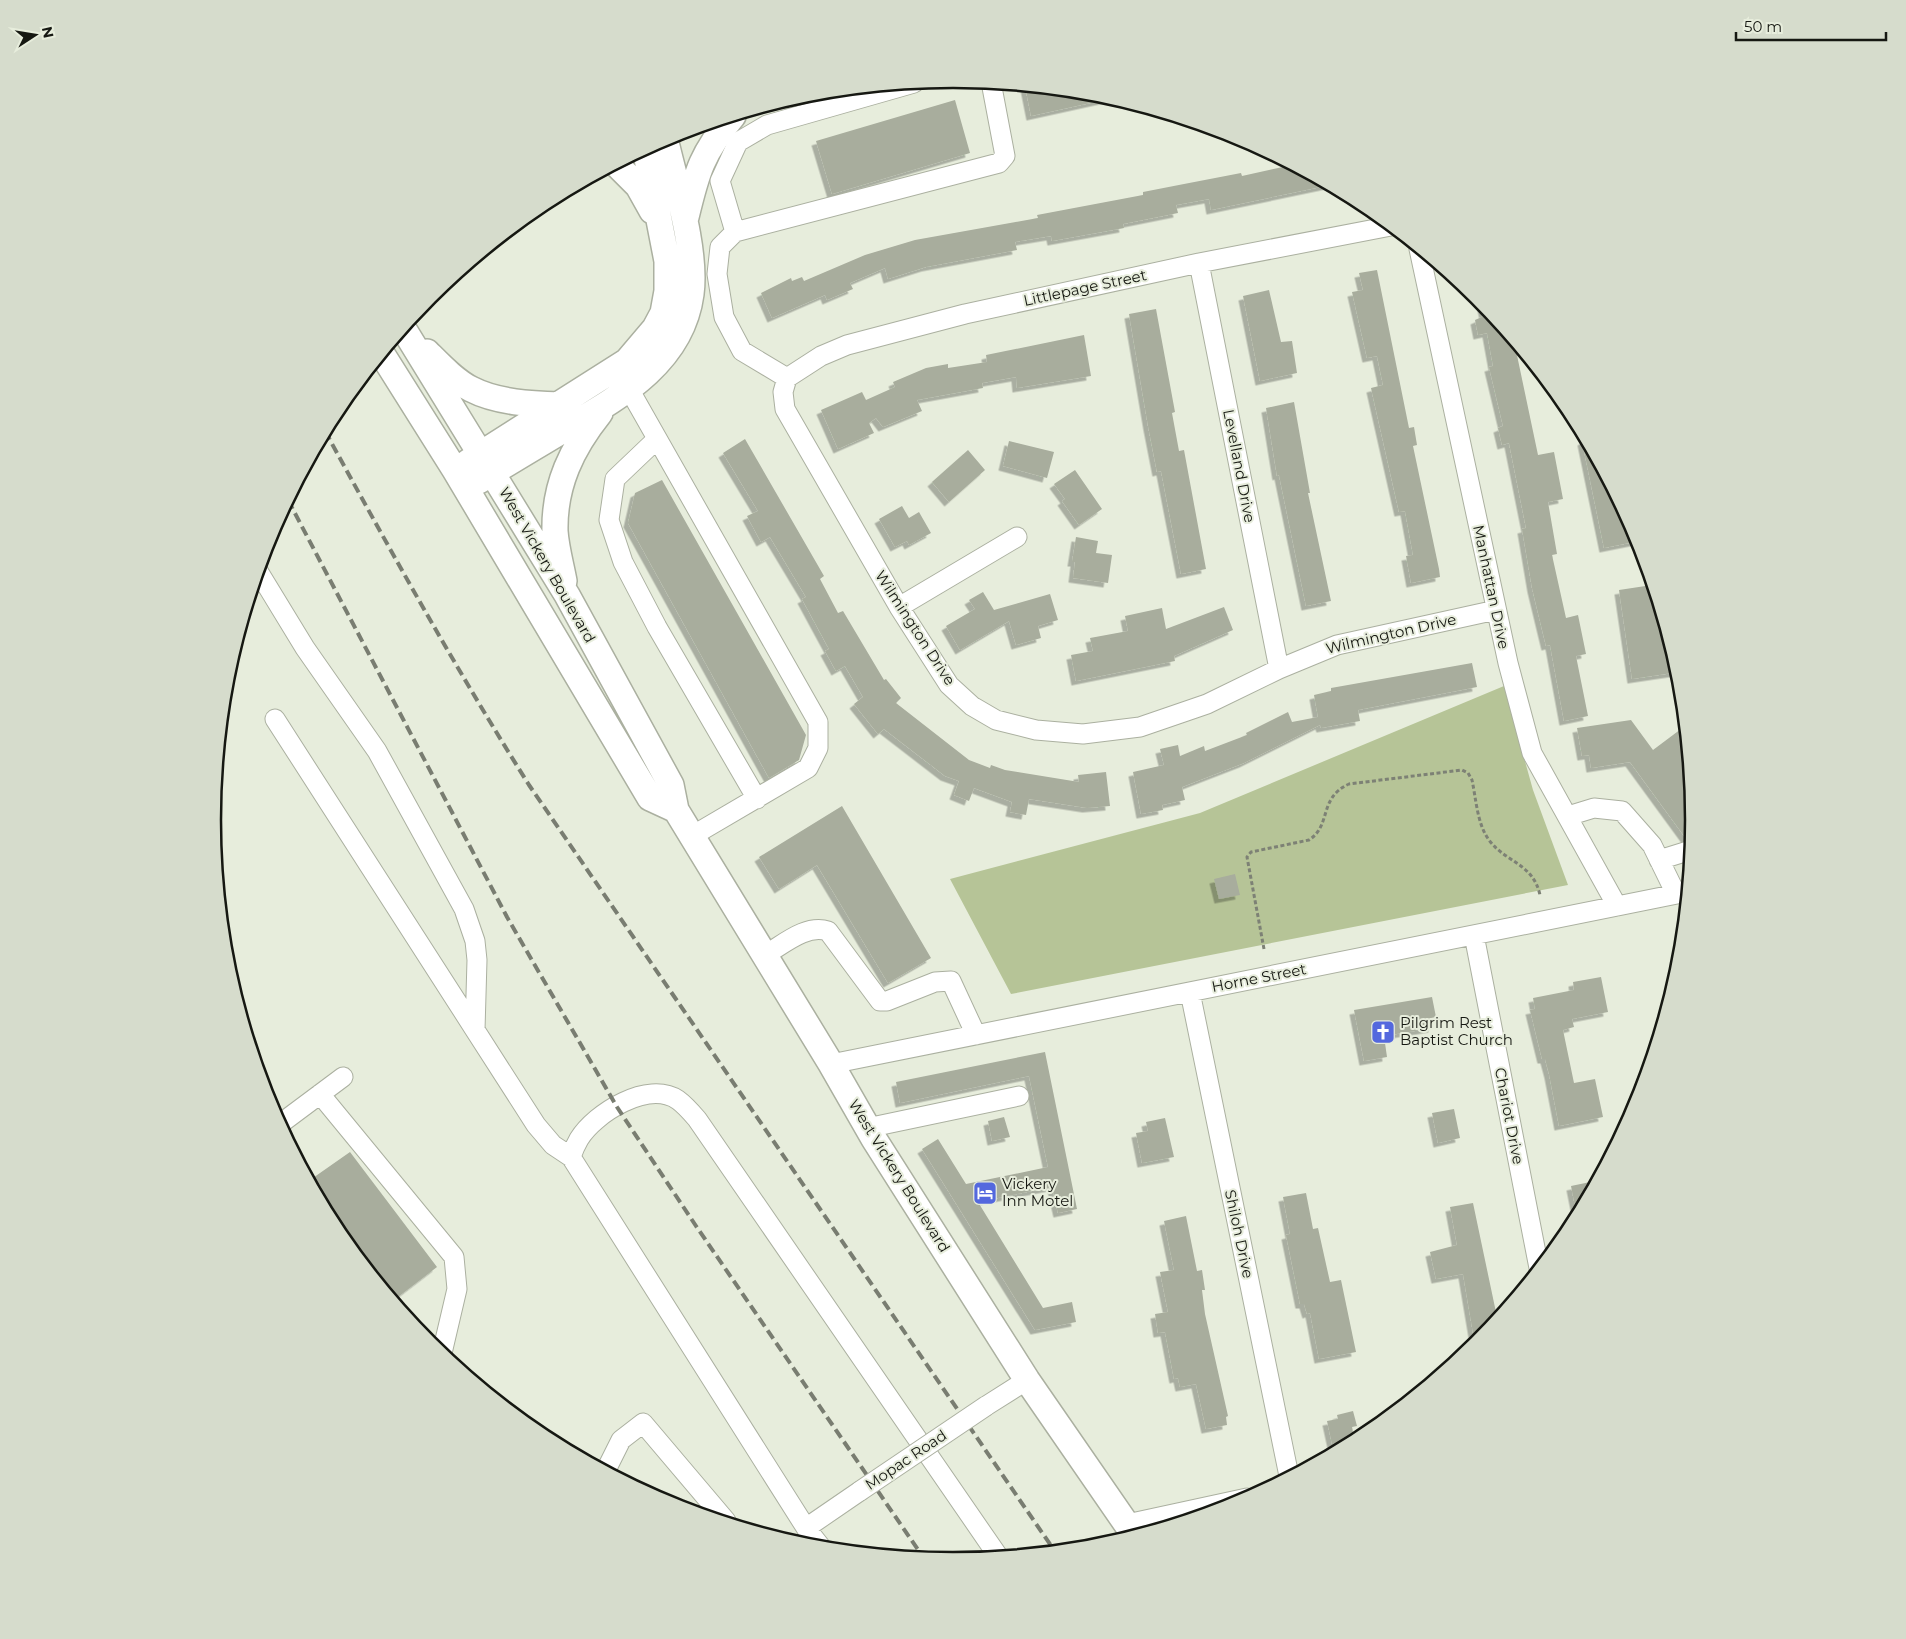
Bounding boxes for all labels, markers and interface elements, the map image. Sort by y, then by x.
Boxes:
north arrow [10,10,60,60]
scale bar [1736,10,1886,42]
text: 50 m [1744,17,1782,36]
text: N [38,25,58,40]
street label: Littlepage Street [1022,265,1148,310]
street label: Levelland Drive [1219,408,1260,524]
street label: West Vickery Boulevard [495,483,600,646]
street label: Manhattan Drive [1469,523,1514,651]
street label: Wilmington Drive [871,567,960,689]
street label: Wilmington Drive [1324,609,1458,658]
street label: Horne Street [1210,959,1308,996]
place label: Pilgrim Rest Baptist Church [1400,1013,1513,1049]
church icon: Pilgrim Rest Baptist Church [1370,1019,1396,1045]
street label: Chariot Drive [1491,1066,1528,1166]
street label: West Vickery Boulevard [844,1096,954,1256]
place label: Vickery Inn Motel [1002,1174,1073,1210]
hotel icon: Vickery Inn Motel [972,1180,998,1206]
street label: Shiloh Drive [1221,1188,1258,1280]
street label: Mopac Road [861,1425,950,1494]

